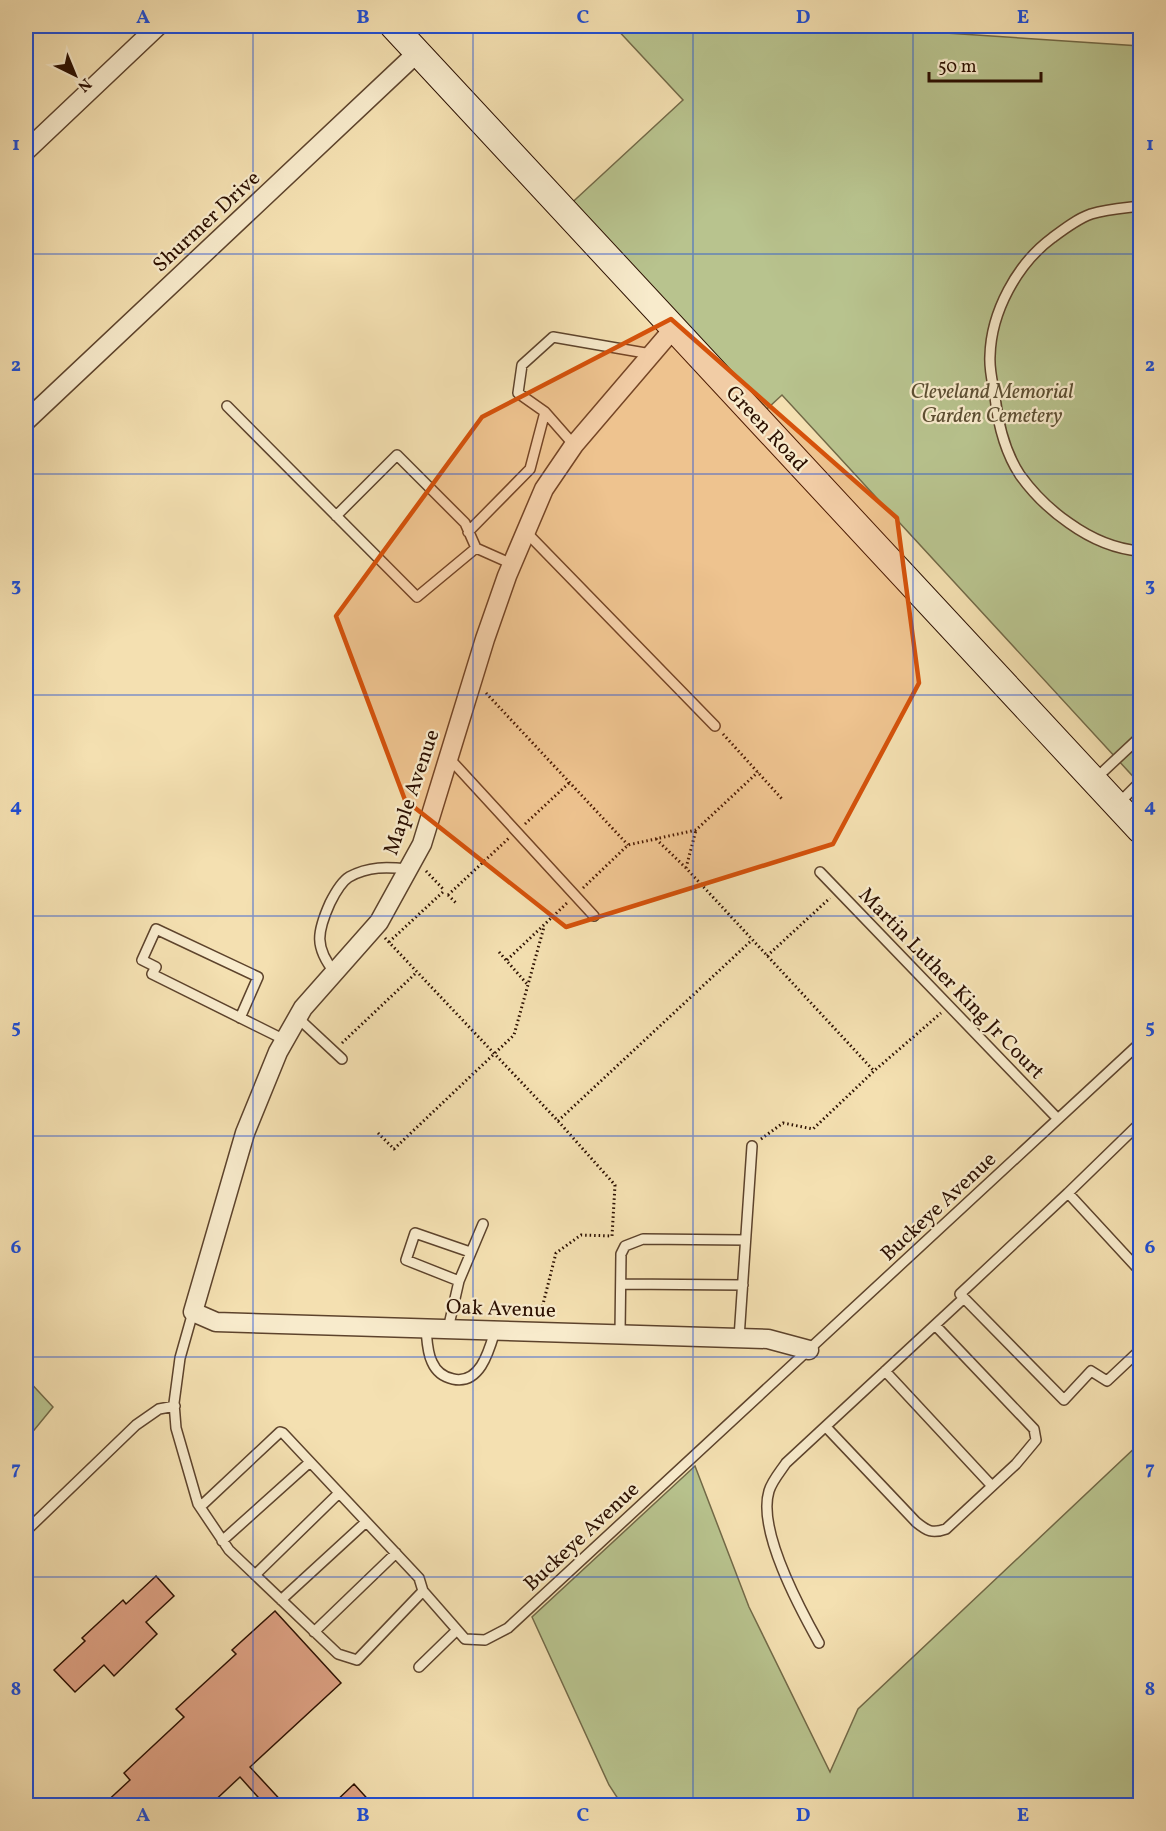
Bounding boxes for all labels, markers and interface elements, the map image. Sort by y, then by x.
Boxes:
text: A [136,4,150,32]
text: B [356,4,370,32]
text: C [577,4,590,32]
text: D [796,4,810,32]
text: E [1017,4,1029,32]
north arrow [45,45,105,105]
scale bar [929,45,1042,83]
text: 50 m [938,55,977,80]
text: N [72,72,96,97]
text: 1 [12,131,20,159]
text: 1 [1146,131,1154,159]
street label: Shurmer Drive [147,165,267,280]
text: 2 [11,352,21,380]
text: 2 [1145,352,1155,380]
park label: Cleveland Memorial Garden Cemetery [910,378,1074,431]
street label: Green Road [718,380,813,478]
text: 3 [11,572,21,600]
text: 3 [1145,572,1155,600]
street label: Maple Avenue [377,726,447,859]
text: 4 [10,793,22,821]
text: 4 [1144,793,1156,821]
street label: Martin Luther King Jr Court [851,882,1050,1086]
text: 5 [11,1014,21,1042]
text: 5 [1145,1014,1155,1042]
street label: Buckeye Avenue [875,1146,1003,1268]
text: 6 [11,1234,22,1262]
text: 6 [1145,1234,1156,1262]
street label: Oak Avenue [445,1293,557,1326]
text: 7 [11,1455,21,1483]
text: 7 [1145,1455,1155,1483]
street label: Buckeye Avenue [518,1476,646,1598]
text: 8 [11,1676,21,1704]
text: 8 [1145,1676,1155,1704]
text: A [136,1802,150,1830]
text: B [356,1802,370,1830]
text: C [577,1802,590,1830]
text: D [796,1802,810,1830]
text: E [1017,1802,1029,1830]

